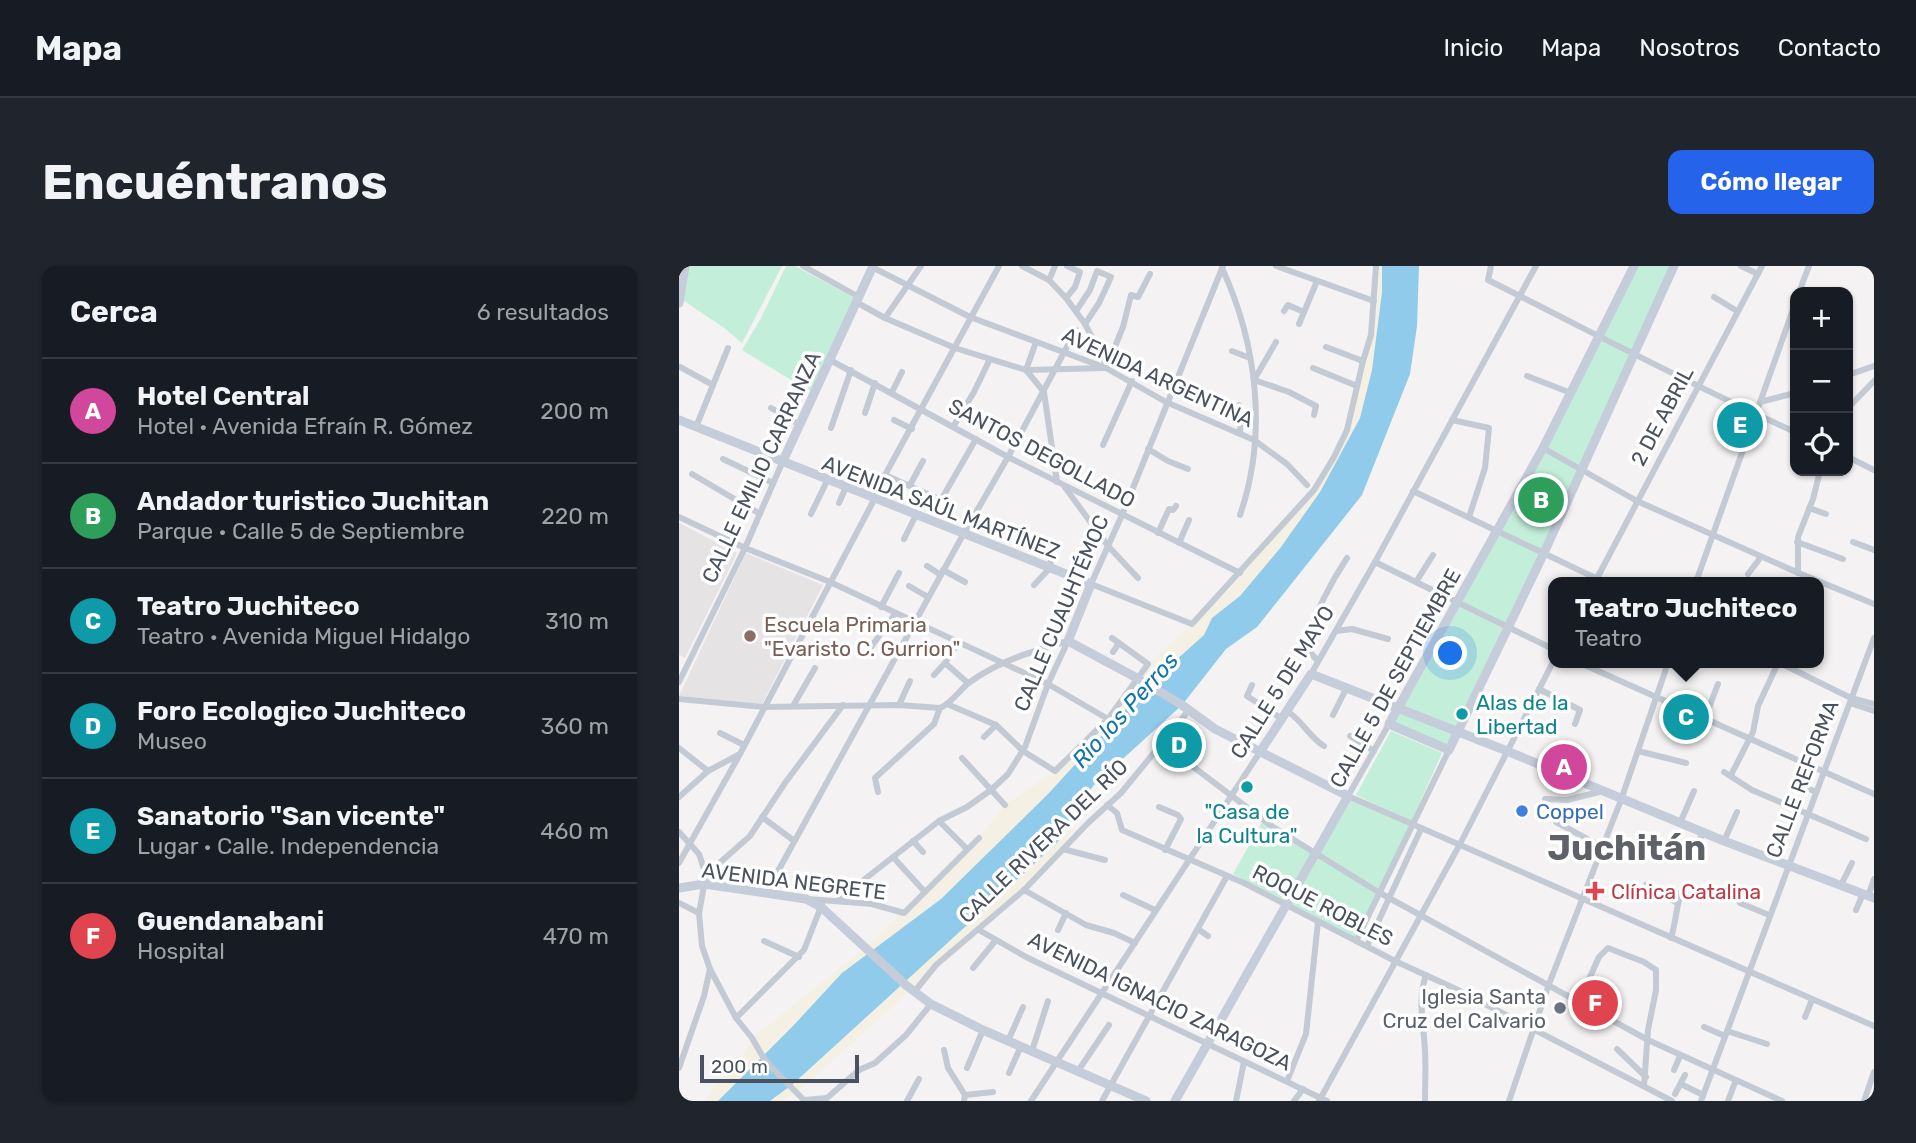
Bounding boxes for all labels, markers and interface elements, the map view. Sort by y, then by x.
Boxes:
text: Mapa [35,29,122,68]
text: Inicio [1444,34,1503,62]
text: Mapa [1541,34,1601,62]
text: Nosotros [1639,34,1740,62]
text: Contacto [1778,34,1881,62]
button: Cómo llegar [1668,150,1874,214]
text: Encuéntranos [42,153,388,211]
map controls [1790,287,1853,476]
button: + [1790,287,1853,350]
text: Cerca [70,294,158,330]
text: 6 resultados [477,298,609,326]
street label: AVENIDA ARGENTINA [1058,322,1258,432]
street label: CALLE EMILIO CARRANZA [696,347,826,587]
button: − [1790,350,1853,413]
street label: 2 DE ABRIL [1625,362,1699,470]
text: Hotel Central [137,381,310,412]
street label: SANTOS DEGOLLADO [944,393,1140,513]
text: A [85,397,101,425]
text: 200 m [540,397,609,425]
pin: E [1717,399,1763,451]
text: Hotel · Avenida Efraín R. Gómez [137,412,473,440]
button: locate [1790,413,1853,476]
street label: AVENIDA SAÚL MARTÍNEZ [819,450,1063,564]
pin: B [1518,474,1564,526]
text: Andador turistico Juchitan [137,486,489,517]
text: B [85,502,101,530]
text: 220 m [541,502,609,530]
street label: CALLE CUAUHTÉMOC [1008,511,1114,715]
text: Parque · Calle 5 de Septiembre [137,517,465,545]
street label: CALLE 5 DE SEPTIEMBRE [1324,564,1466,792]
popup [1548,577,1824,668]
text: Teatro Juchiteco [137,591,360,622]
text: Teatro Juchiteco [1575,593,1797,624]
street label: CALLE 5 DE MAYO [1225,601,1339,763]
text: C [85,607,101,635]
text: 310 m [545,607,609,635]
place label: Escuela Primaria "Evaristo C. Gurrion" [764,612,960,661]
text: Teatro · Avenida Miguel Hidalgo [137,622,470,650]
text: Teatro [1575,624,1642,652]
marker: Escuela Primaria "Evaristo C. Gurrion" [742,628,758,644]
your location [1433,636,1467,670]
water label: Rio los Perros [1066,646,1184,774]
place label: Alas de la Libertad [1476,690,1569,739]
pin: C [1663,691,1709,743]
text: Foro Ecologico Juchiteco [137,696,466,727]
street label: CALLE REFORMA [1760,697,1844,861]
marker: Alas de la Libertad [1454,706,1470,722]
text: D [85,712,101,740]
text: 360 m [541,712,609,740]
pin: D [1156,719,1202,771]
text: Museo [137,727,207,755]
pin: A [1541,741,1587,793]
street label: CALLE RIVERA DEL RÍO [953,754,1133,928]
marker: "Casa de la Cultura" [1239,779,1255,795]
place label: "Casa de la Cultura" [1196,799,1298,848]
place label: Coppel [1536,799,1604,824]
text: Sanatorio "San vicente" [137,801,445,832]
marker: Coppel [1514,803,1530,819]
text: E [86,817,100,845]
text: 460 m [540,817,609,845]
district label: Juchitán [1548,827,1706,869]
text: Lugar · Calle. Independencia [137,832,439,860]
street label: AVENIDA NEGRETE [700,857,888,905]
street label: ROQUE ROBLES [1249,859,1397,951]
place label: Clínica Catalina [1611,879,1761,904]
marker: Clínica Catalina [1585,881,1605,901]
text: Guendanabani [137,906,324,937]
text: F [86,922,100,950]
text: 470 m [543,922,609,950]
street label: AVENIDA IGNACIO ZARAGOZA [1024,926,1296,1076]
text: Hospital [137,937,225,965]
pin: F [1572,977,1618,1029]
place label: Iglesia Santa Cruz del Calvario [1382,984,1546,1033]
marker: Iglesia Santa Cruz del Calvario [1552,1000,1568,1016]
scale bar [700,1052,859,1084]
text: 200 m [711,1055,768,1078]

